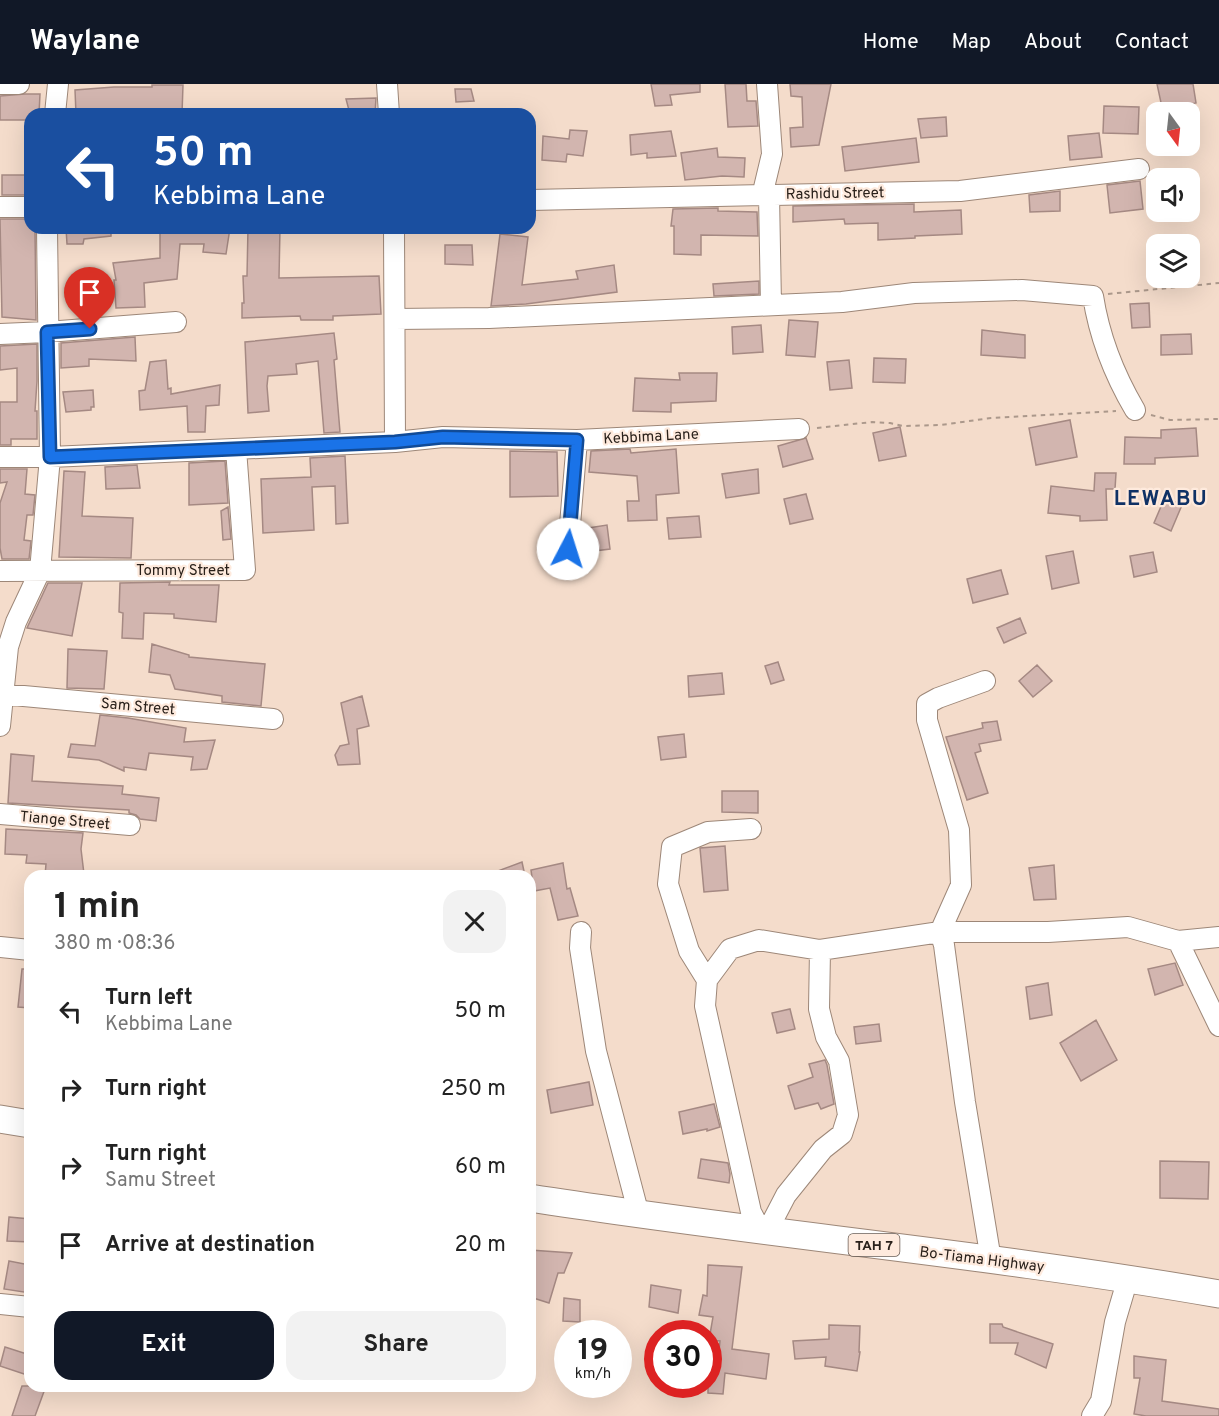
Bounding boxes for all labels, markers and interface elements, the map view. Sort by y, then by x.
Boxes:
text: Waylane [30,24,140,60]
text: Home [863,29,919,56]
text: Map [952,29,991,56]
text: About [1024,29,1082,56]
text: Contact [1115,29,1189,56]
north arrow [1146,102,1200,156]
map controls [1146,102,1200,288]
text: 50 m [153,128,254,181]
icon: left [54,132,132,210]
button: sound [1146,168,1200,222]
text: Kebbima Lane [153,180,325,214]
street label: Rashidu Street [786,184,885,205]
button: layers [1146,234,1200,288]
pin [64,267,115,329]
icon: arrive [73,276,106,309]
street label: Kebbima Lane [603,426,699,449]
district label: LEWABU [1114,486,1208,513]
position arrow [536,517,600,581]
street label: Tommy Street [136,562,230,581]
street label: Sam Street [100,695,176,720]
street label: Tiange Street [19,808,111,835]
text: 1 min [54,885,140,931]
button: close [443,890,506,953]
text: 380 m · 08:36 [54,931,175,957]
text: Turn left [105,985,193,1012]
icon: left [54,995,87,1028]
text: 50 m [454,998,506,1025]
text: Kebbima Lane [105,1012,233,1038]
icon: right [54,1073,87,1106]
text: Turn right [105,1076,207,1103]
text: 250 m [441,1076,506,1103]
text: Turn right [105,1141,207,1168]
icon: right [54,1151,87,1184]
text: 60 m [455,1154,506,1181]
text: Samu Street [105,1168,216,1194]
icon: arrive [54,1229,87,1262]
text: Arrive at destination [105,1232,315,1259]
text: 20 m [455,1232,506,1259]
road number: TAH 7 [848,1234,900,1256]
street label: Bo-Tiama Highway [918,1243,1046,1278]
button: Exit [54,1311,274,1380]
button: Share [286,1311,506,1380]
speed limit sign: 30 [644,1320,722,1398]
text: 19 [578,1333,608,1370]
text: km/h [575,1365,611,1384]

